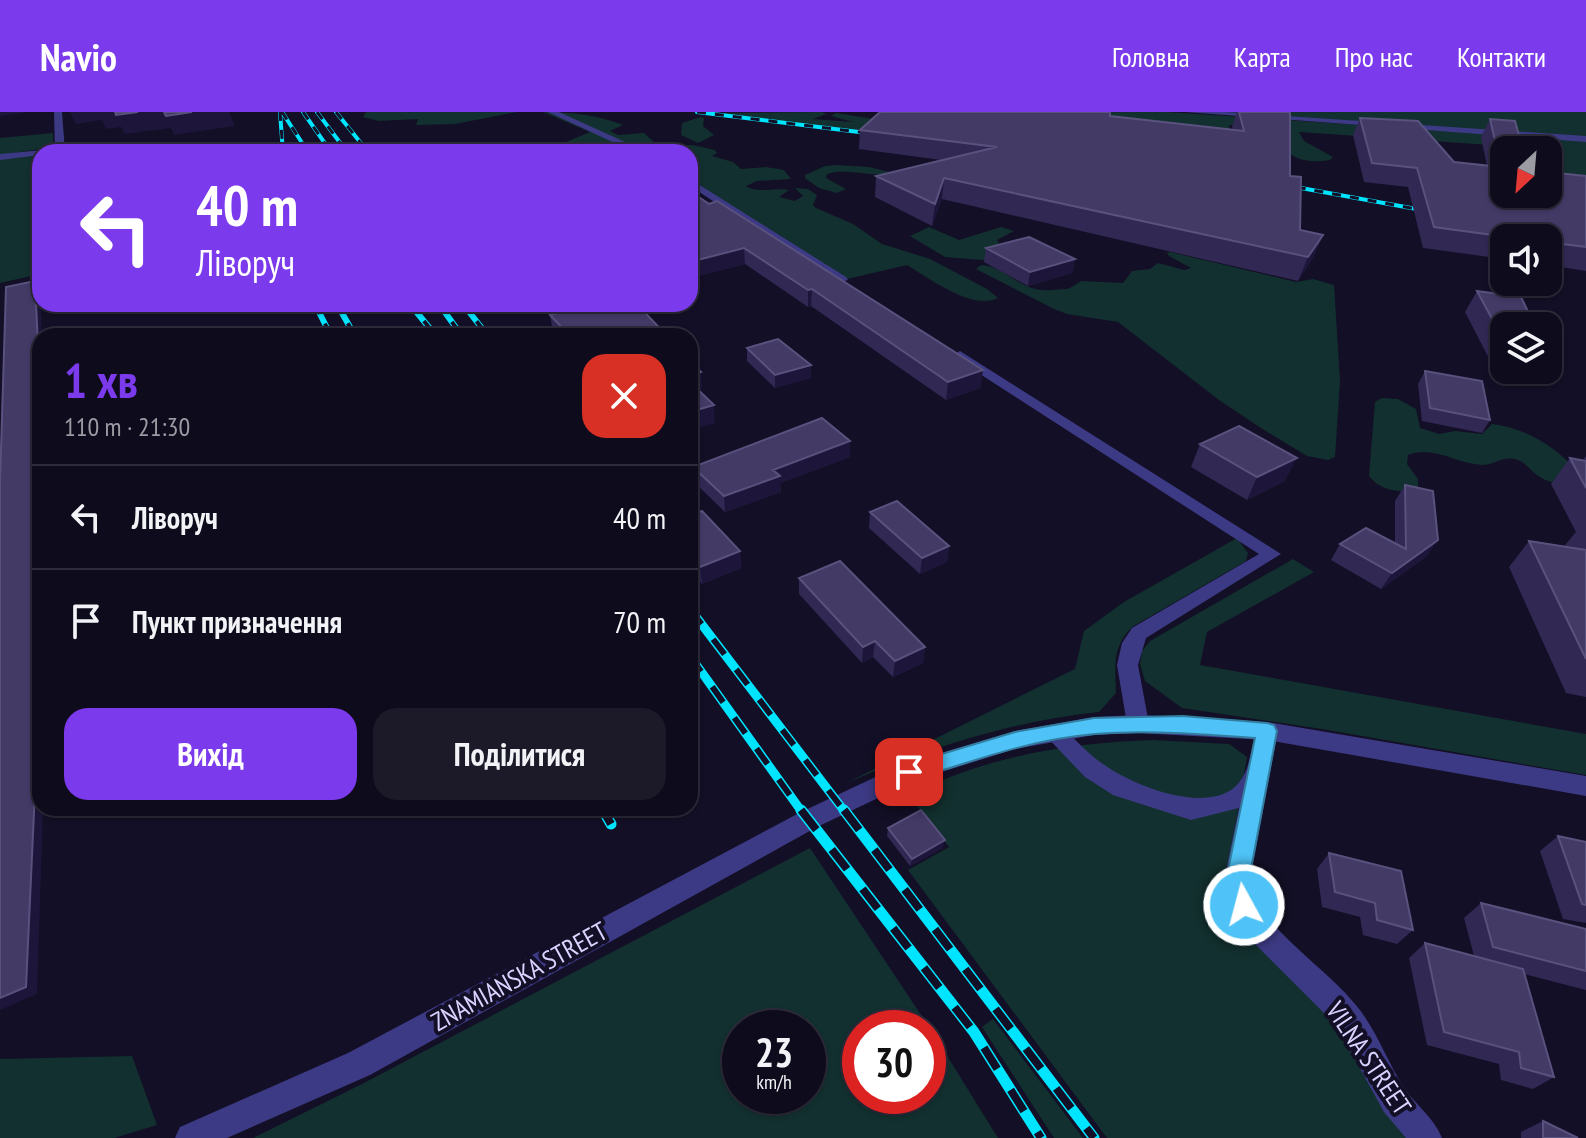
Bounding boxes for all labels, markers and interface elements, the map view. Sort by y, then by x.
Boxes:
text: Navio [40,32,117,81]
text: Головна [1112,38,1190,75]
text: Карта [1234,38,1291,75]
text: Про нас [1335,38,1413,75]
text: Контакти [1457,38,1546,75]
north arrow [1490,136,1562,208]
map controls [1490,136,1562,384]
text: 40 m [196,169,298,241]
icon: left [64,176,168,280]
button: sound [1490,224,1562,296]
text: Ліворуч [196,239,295,286]
button: layers [1490,312,1562,384]
text: 1 хв [64,349,138,411]
button: close [582,354,666,438]
text: 110 m · 21:30 [64,410,190,443]
icon: left [64,495,108,539]
text: Ліворуч [132,498,218,537]
text: 40 m [613,498,666,537]
icon: arrive [64,599,108,643]
text: Пункт призначення [132,602,342,641]
text: 70 m [613,602,666,641]
button: Вихід [64,708,357,800]
button: Поділитися [373,708,666,800]
pin [875,738,943,806]
icon: arrive [887,750,931,794]
position arrow [1202,863,1286,947]
street label: ZNAMIANSKA STREET [425,914,613,1038]
street label: VILNA STREET [1319,994,1419,1121]
speed limit sign: 30 [842,1010,946,1114]
text: 23 [755,1026,793,1078]
text: km/h [756,1069,792,1095]

